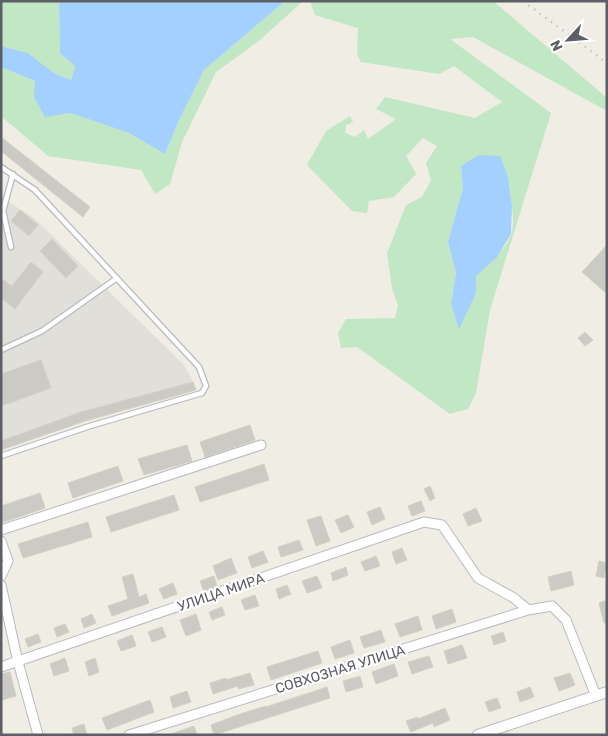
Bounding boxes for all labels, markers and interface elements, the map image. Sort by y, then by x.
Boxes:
north arrow [543,15,593,65]
text: N [547,37,567,54]
street label: УЛИЦА МИРА [175,569,268,615]
street label: СОВХОЗНАЯ УЛИЦА [273,641,408,697]

